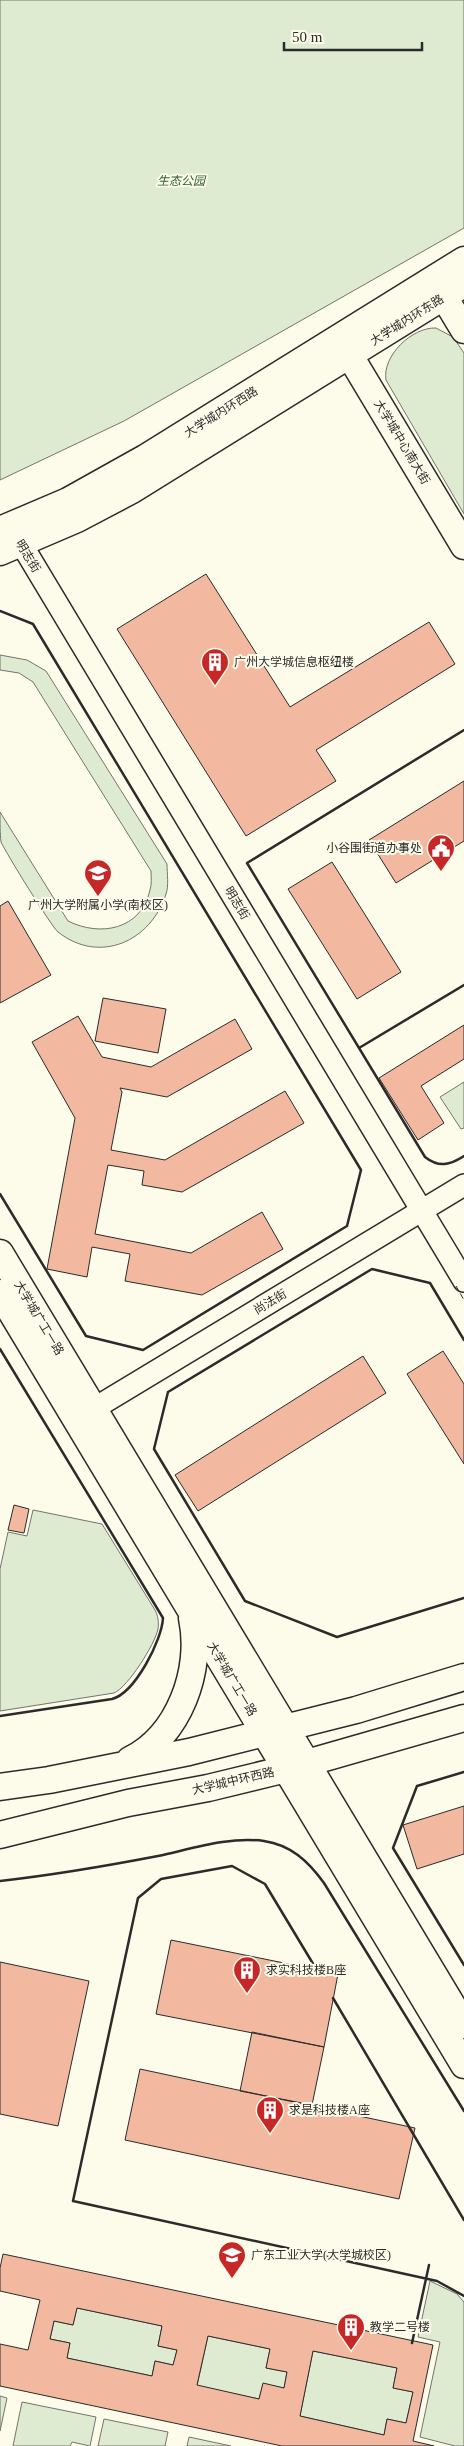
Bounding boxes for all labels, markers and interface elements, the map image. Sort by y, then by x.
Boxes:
scale bar [284,20,422,52]
text: 50 m [292,29,323,45]
park label: 生态公园 [157,174,207,188]
street label: 大学城内环东路 [368,292,446,348]
street label: 大学城内环西路 [182,384,260,440]
street label: 大学城中心南大街 [371,397,433,487]
street label: 明志街 [13,537,43,575]
building icon: 广州大学城信息枢纽楼 [200,647,230,686]
place label: 广州大学城信息枢纽楼 [234,655,354,669]
public building icon: 小谷围街道办事处 [426,833,456,872]
place label: 小谷围街道办事处 [326,841,422,855]
school or university icon: 广州大学附属小学(南校区) [83,858,113,897]
street label: 明志街 [222,884,252,922]
place label: 广州大学附属小学(南校区) [28,898,168,912]
street label: 大学城广工一路 [11,1278,67,1358]
street label: 尚法街 [251,1287,289,1317]
street label: 大学城广工一路 [204,1639,260,1719]
street label: 大学城中环西路 [190,1765,276,1797]
building icon: 求实科技楼B座 [232,1955,262,1994]
place label: 求实科技楼B座 [266,1963,346,1977]
building icon: 求是科技楼A座 [255,2095,285,2134]
place label: 求是科技楼A座 [289,2103,370,2117]
school or university icon: 广东工业大学(大学城校区) [217,2240,247,2279]
place label: 广东工业大学(大学城校区) [251,2248,391,2262]
building icon: 教学二号楼 [336,2312,366,2351]
place label: 教学二号楼 [370,2320,430,2334]

